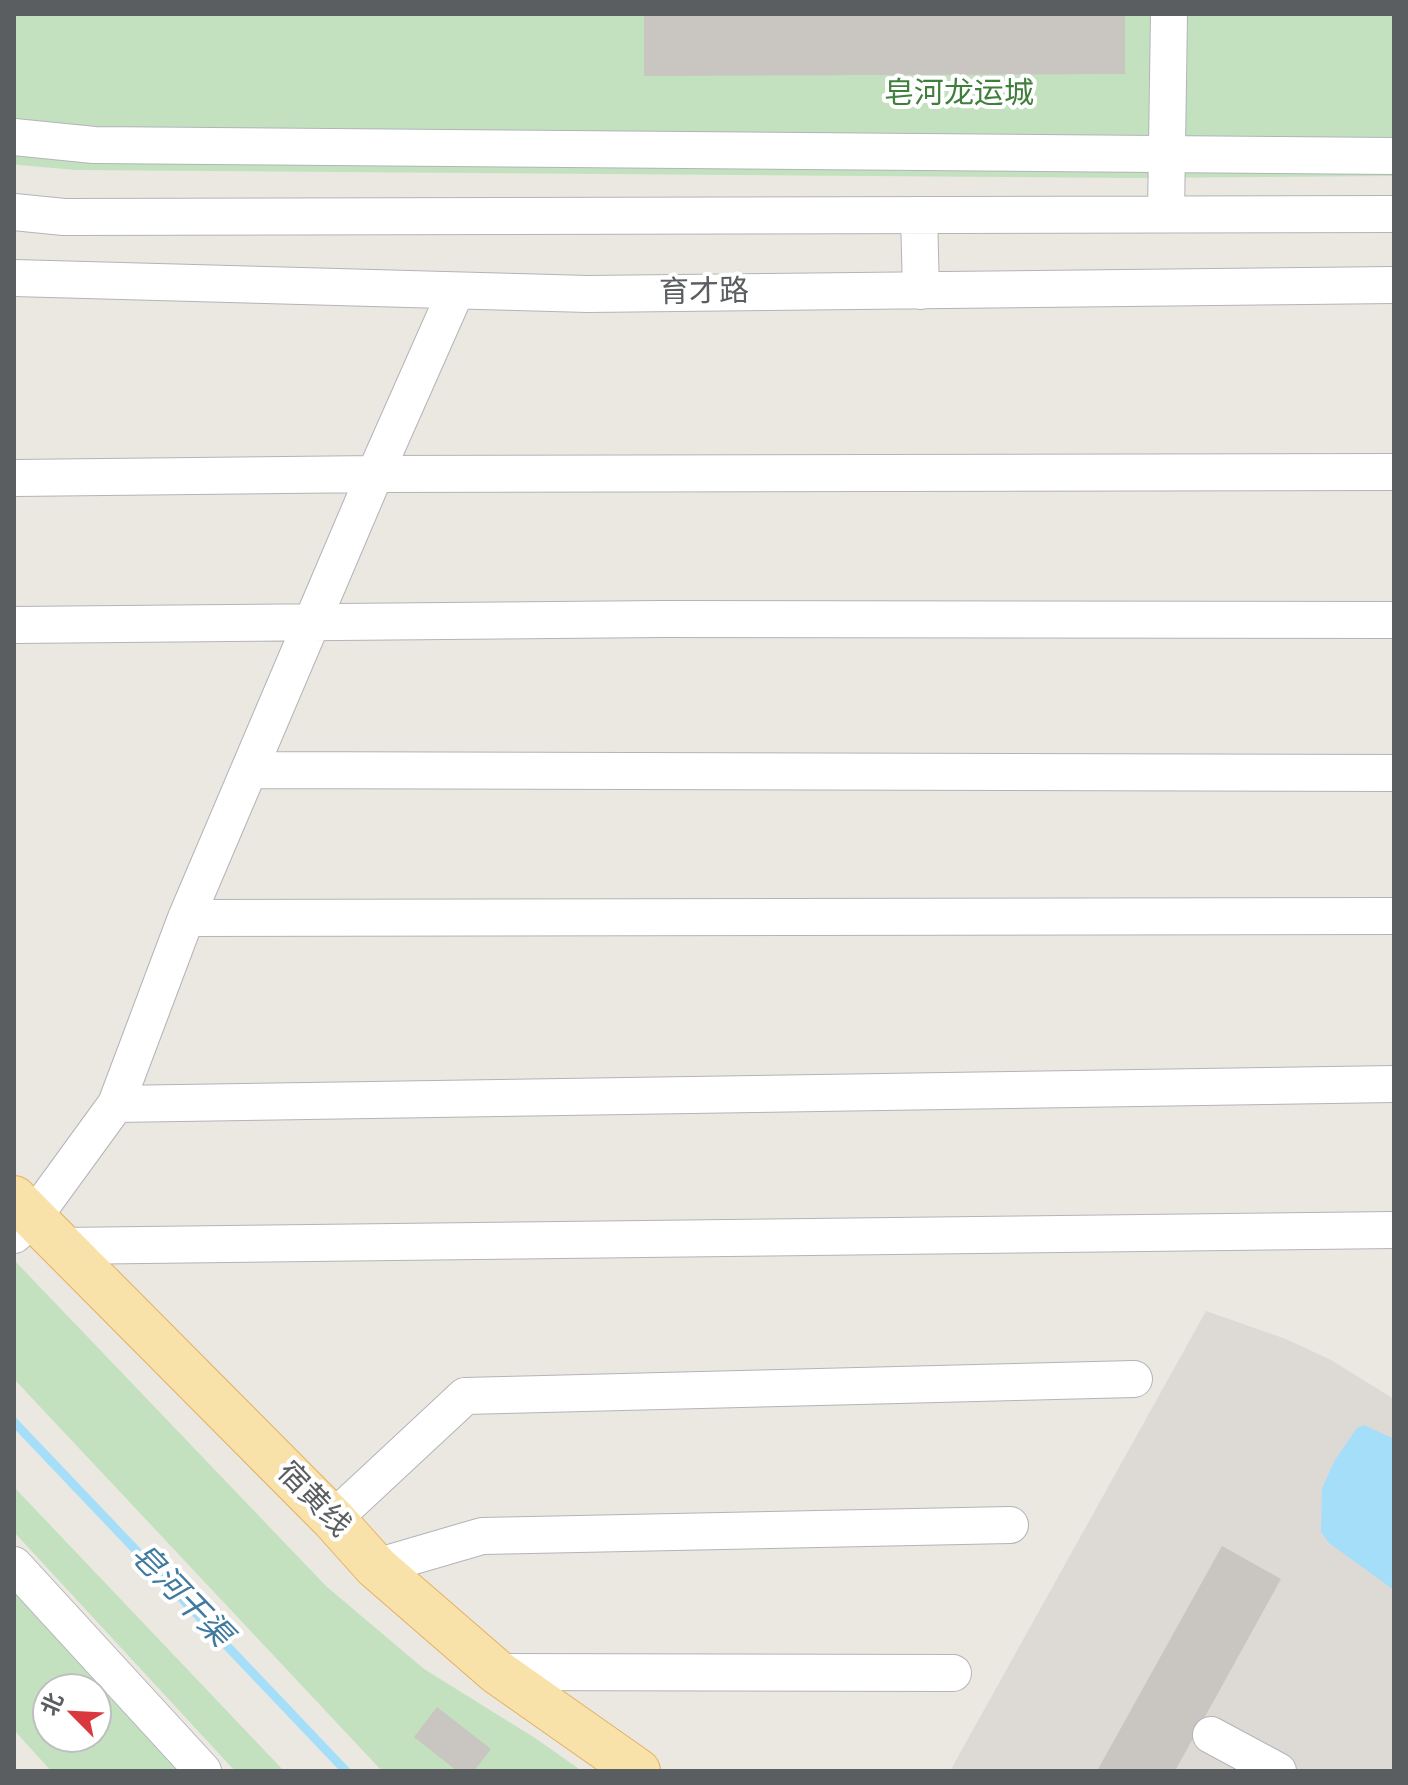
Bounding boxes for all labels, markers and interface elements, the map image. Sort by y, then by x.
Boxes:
park label: 皂河龙运城 [884,77,1034,113]
street label: 育才路 [659,274,749,312]
street label: 宿黄线 [269,1455,357,1545]
water label: 皂河干渠 [122,1537,238,1655]
north arrow [32,1673,112,1753]
text: 北 [35,1688,69,1720]

